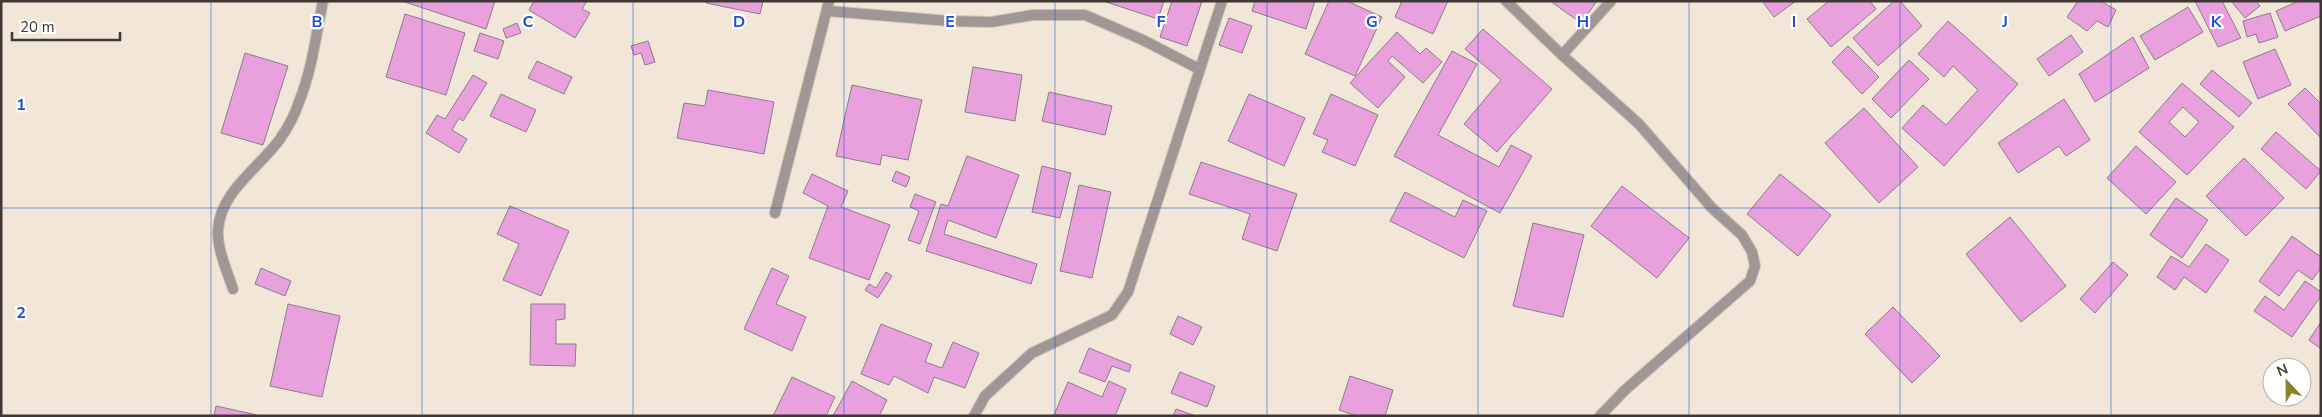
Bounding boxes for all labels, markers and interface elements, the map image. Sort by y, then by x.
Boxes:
scale bar [12,10,120,42]
text: B [311,11,323,33]
text: C [523,11,534,33]
text: D [733,11,745,33]
text: E [945,11,955,33]
text: F [1157,11,1166,33]
text: G [1366,11,1378,33]
text: H [1577,11,1589,33]
text: I [1792,11,1796,33]
text: J [2001,11,2008,33]
text: K [2211,11,2223,33]
text: 20 m [20,17,55,37]
text: 1 [16,94,26,116]
text: 2 [16,302,26,324]
north arrow [2262,357,2312,407]
text: N [2274,360,2291,381]

